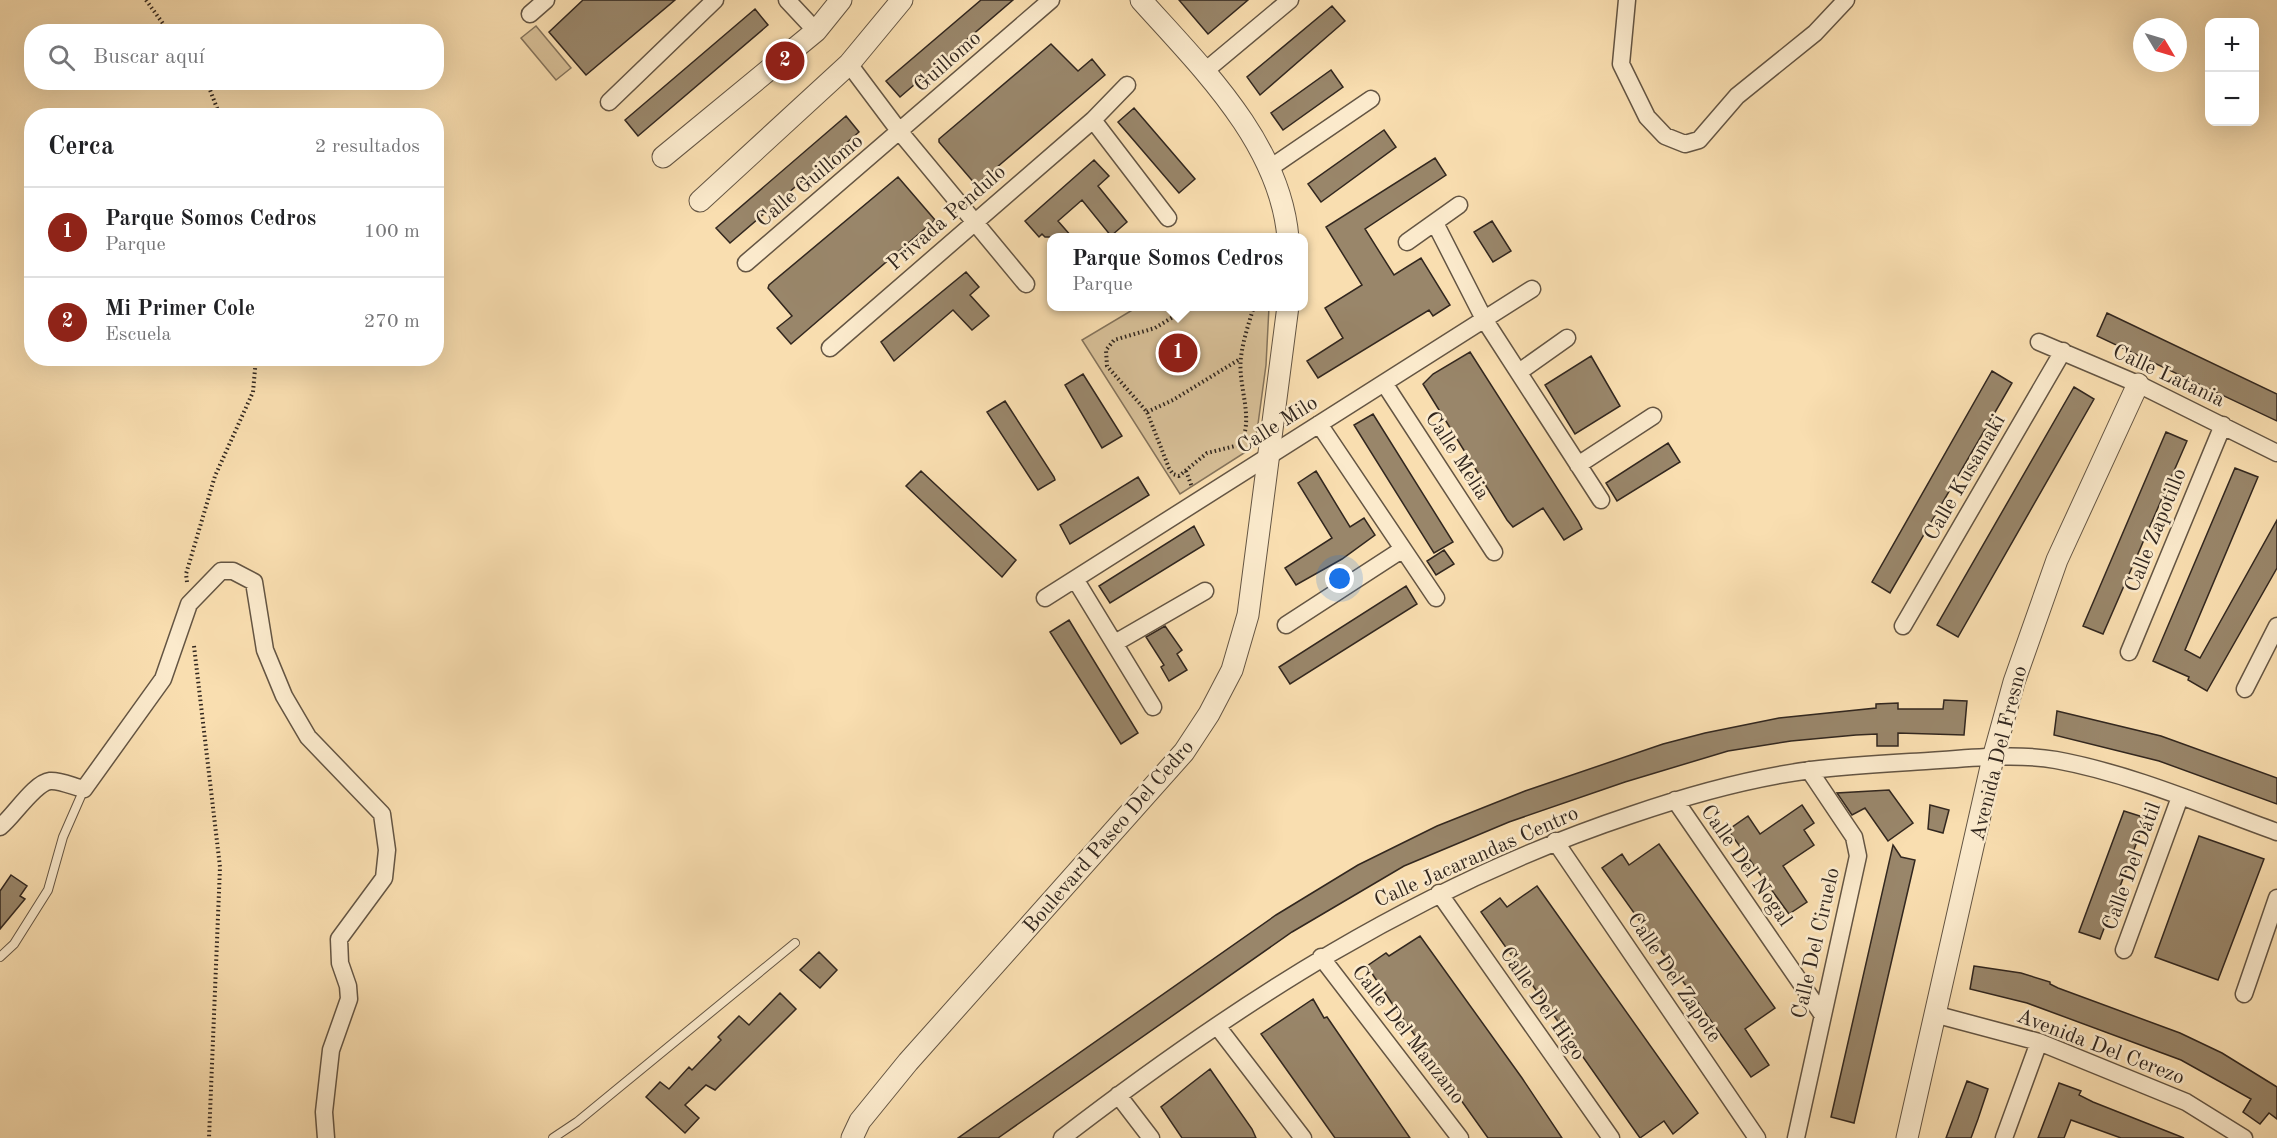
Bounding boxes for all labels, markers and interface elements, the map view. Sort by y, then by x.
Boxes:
north arrow [2133,18,2187,72]
map controls [2205,18,2259,126]
button: + [2205,18,2259,72]
search box [24,24,444,90]
street label: Guillomo [911,28,985,97]
pin: 2 [766,38,804,84]
icon: search [45,41,78,74]
text: Buscar aquí [93,46,205,68]
button: − [2205,72,2259,126]
street label: Calle Guillomo [753,131,867,232]
text: Cerca [48,134,114,160]
text: 2 resultados [315,137,420,157]
street label: Privada Pendulo [884,161,1010,275]
text: Parque Somos Cedros [105,208,316,230]
text: 1 [62,222,73,242]
text: 100 m [364,222,420,242]
popup [1047,233,1308,311]
text: Parque [105,235,166,255]
text: Parque Somos Cedros [1072,248,1283,270]
text: Parque [1072,275,1133,295]
text: Mi Primer Cole [105,298,255,320]
text: 2 [62,312,73,332]
text: 270 m [364,312,420,332]
text: Escuela [105,325,171,345]
pin: 1 [1158,330,1198,376]
street label: Calle Latania [2109,341,2228,411]
street label: Calle Milo [1234,392,1322,458]
street label: Calle Melia [1421,408,1493,504]
street label: Calle Kusamaki [1921,411,2010,544]
street label: Calle Zapotillo [2122,466,2191,595]
your location [1325,564,1354,593]
street label: Avenida Del Fresno [1968,664,2031,843]
street label: Boulevard Paseo Del Cedro [1020,737,1198,937]
street label: Calle Del Dátil [2100,799,2165,933]
street label: Calle Del Nogal [1696,801,1796,931]
street label: Calle Jacarandas Centro [1372,803,1582,912]
street label: Calle Del Ciruelo [1789,866,1844,1021]
street label: Calle Del Zapote [1623,909,1725,1046]
street label: Calle Del Higo [1495,943,1588,1064]
street label: Calle Del Manzano [1347,962,1468,1108]
street label: Avenida Del Cerezo [2014,1006,2187,1089]

